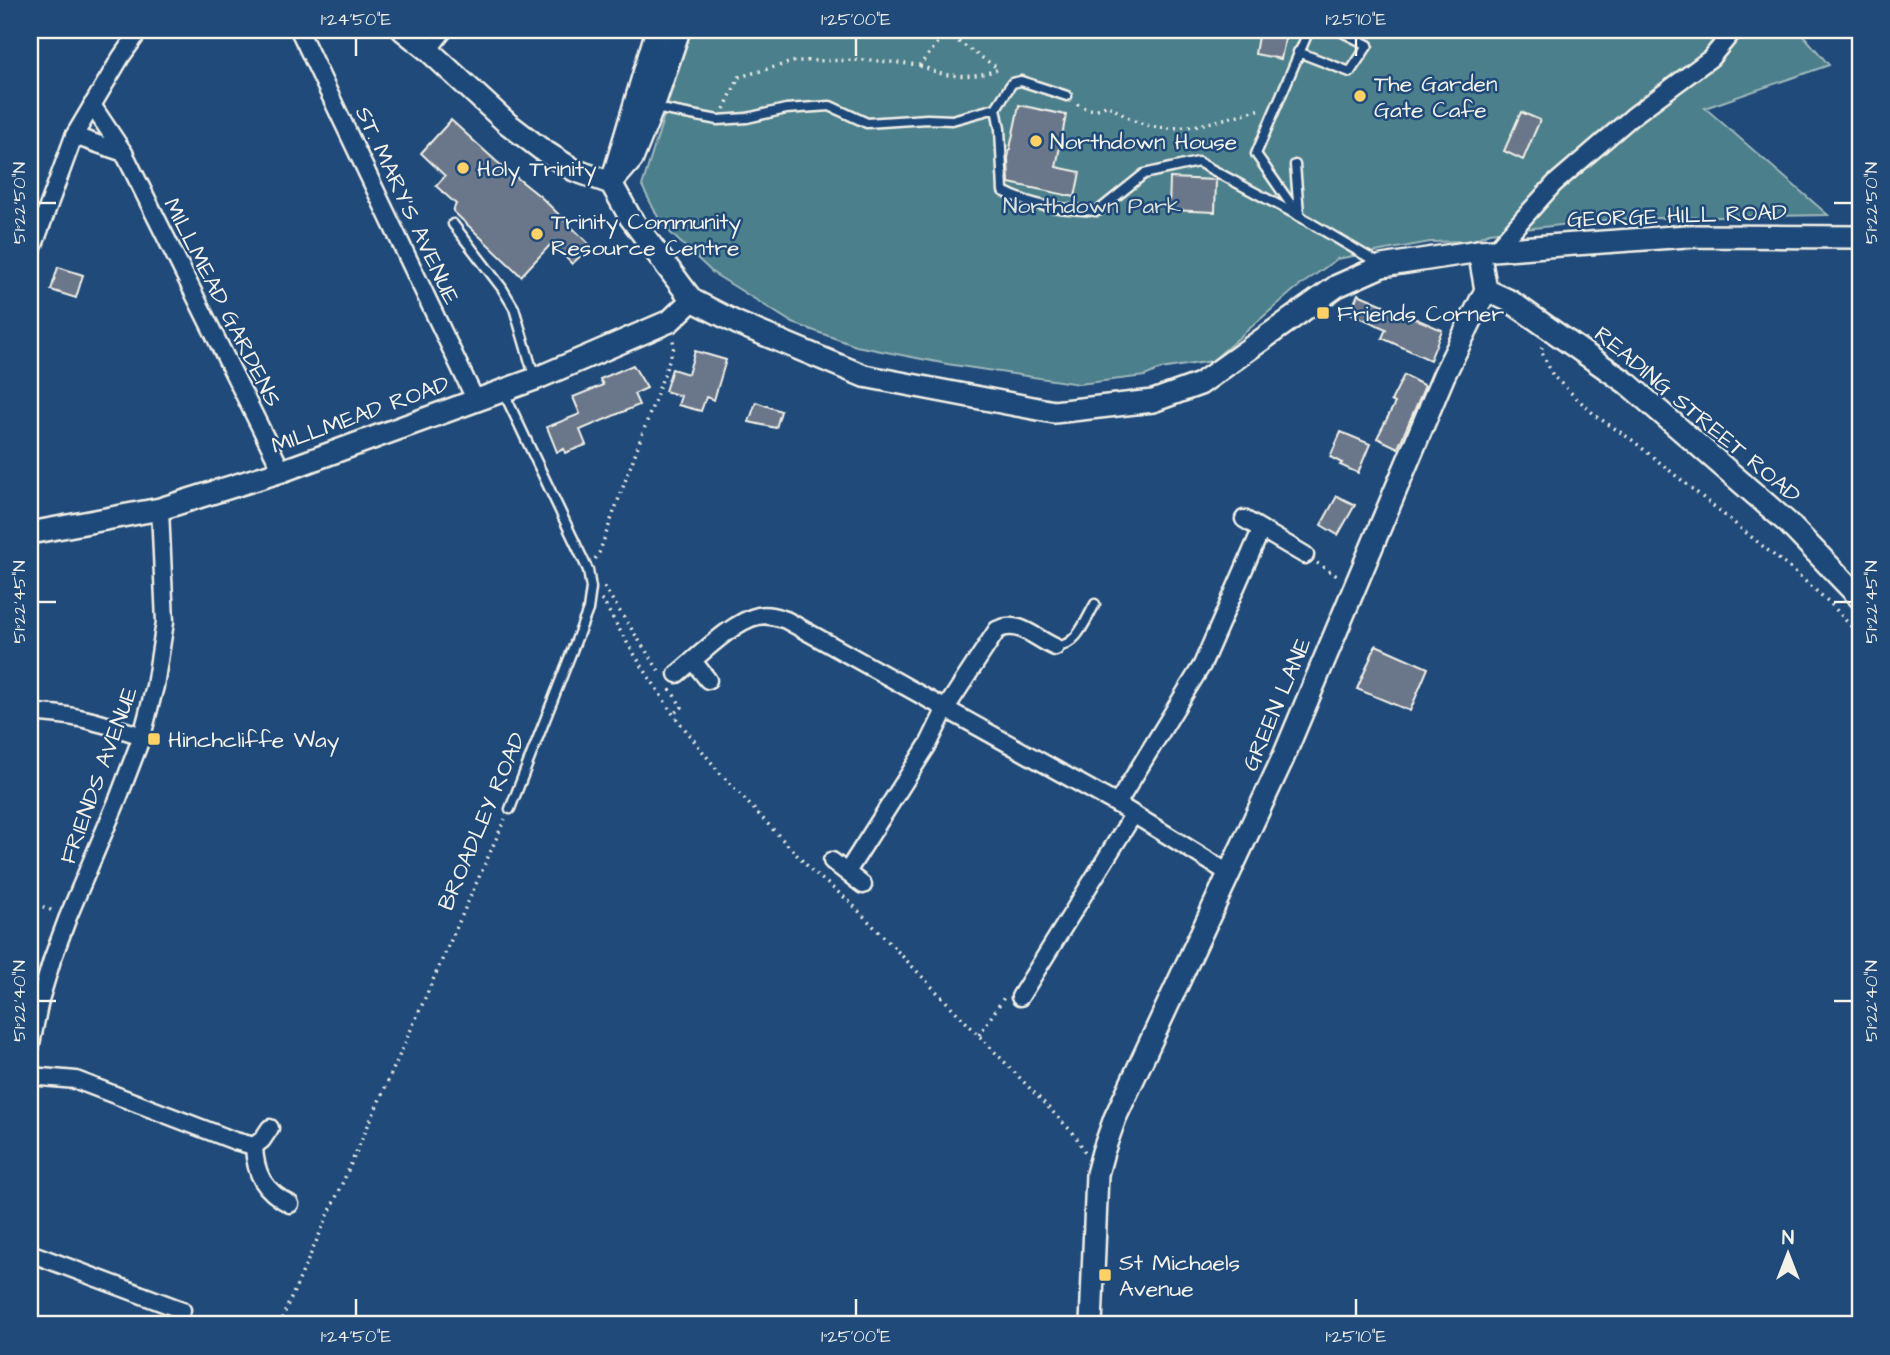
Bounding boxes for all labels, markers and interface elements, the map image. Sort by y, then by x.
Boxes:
text: 1°24'50"E [321,7,392,32]
text: 1°25'00"E [821,7,891,32]
text: 1°25'10"E [1326,7,1387,32]
place label: The Garden Gate Cafe [1374,68,1497,126]
marker: The Garden Gate Cafe [1352,88,1368,104]
street label: ST. MARY'S AVENUE [347,101,467,310]
place label: Northdown House [1050,126,1237,158]
marker: Northdown House [1028,133,1044,149]
place label: Holy Trinity [477,153,597,186]
marker: Holy Trinity [455,160,471,176]
text: 51°22'50"N [7,162,32,244]
text: 51°22'50"N [1859,162,1884,244]
park label: Northdown Park [1003,190,1181,222]
street label: MILLMEAD GARDENS [155,192,289,413]
street label: GEORGE HILL ROAD [1567,196,1788,236]
place label: Trinity Community Resource Centre [551,206,742,264]
marker: Trinity Community Resource Centre [529,226,545,242]
place label: Friends Corner [1337,298,1504,330]
marker: Friends Corner [1315,305,1331,321]
street label: READING STREET ROAD [1587,319,1807,511]
street label: MILLMEAD ROAD [267,368,454,462]
text: 51°22'45"N [7,560,32,644]
text: 51°22'45"N [1859,560,1884,644]
street label: GREEN LANE [1234,632,1320,776]
street label: FRIENDS AVENUE [52,682,146,868]
place label: Hinchcliffe Way [168,724,340,757]
street label: BROADLEY ROAD [430,727,534,915]
marker: Hinchcliffe Way [146,731,162,747]
text: 51°22'40"N [7,960,32,1042]
text: 51°22'40"N [1859,960,1884,1042]
north arrow [1754,1218,1824,1288]
text: N [1782,1225,1794,1252]
place label: St Michaels Avenue [1119,1247,1240,1305]
marker: St Michaels Avenue [1097,1267,1113,1283]
text: 1°24'50"E [321,1324,392,1349]
text: 1°25'00"E [821,1324,891,1349]
text: 1°25'10"E [1326,1324,1387,1349]

